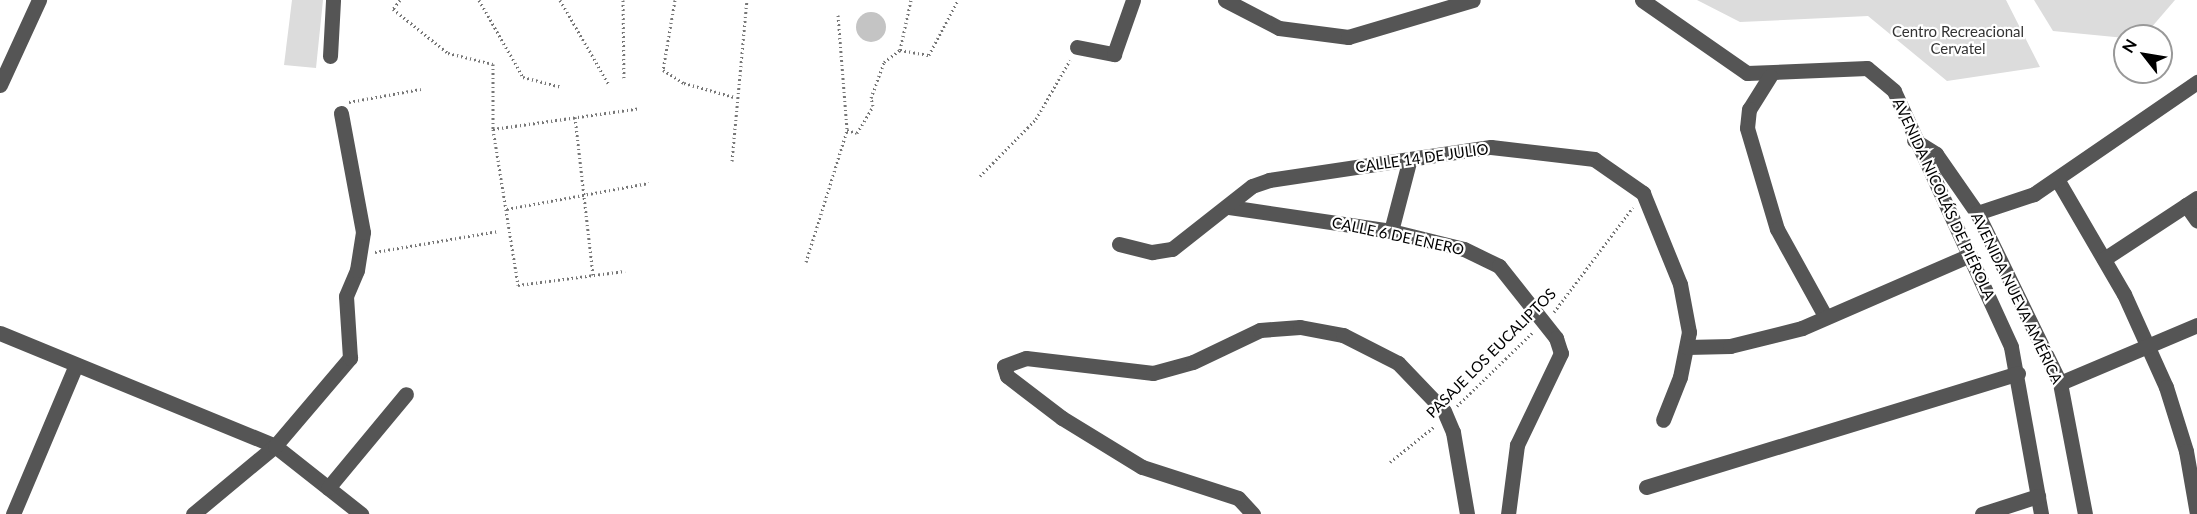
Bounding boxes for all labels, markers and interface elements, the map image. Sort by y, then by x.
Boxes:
park label: Centro Recreacional Cervatel [1892,22,2024,57]
north arrow [2113,24,2173,84]
text: N [2118,35,2140,56]
street label: AVENIDA NICOLÁS DE PIÉROLA [1889,95,1999,303]
street label: CALLE 14 DE JULIO [1354,140,1490,176]
street label: AVENIDA NUEVA AMÉRICA [1967,209,2067,387]
street label: CALLE 6 DE ENERO [1330,213,1466,259]
street label: PASAJE LOS EUCALIPTOS [1422,284,1560,422]

